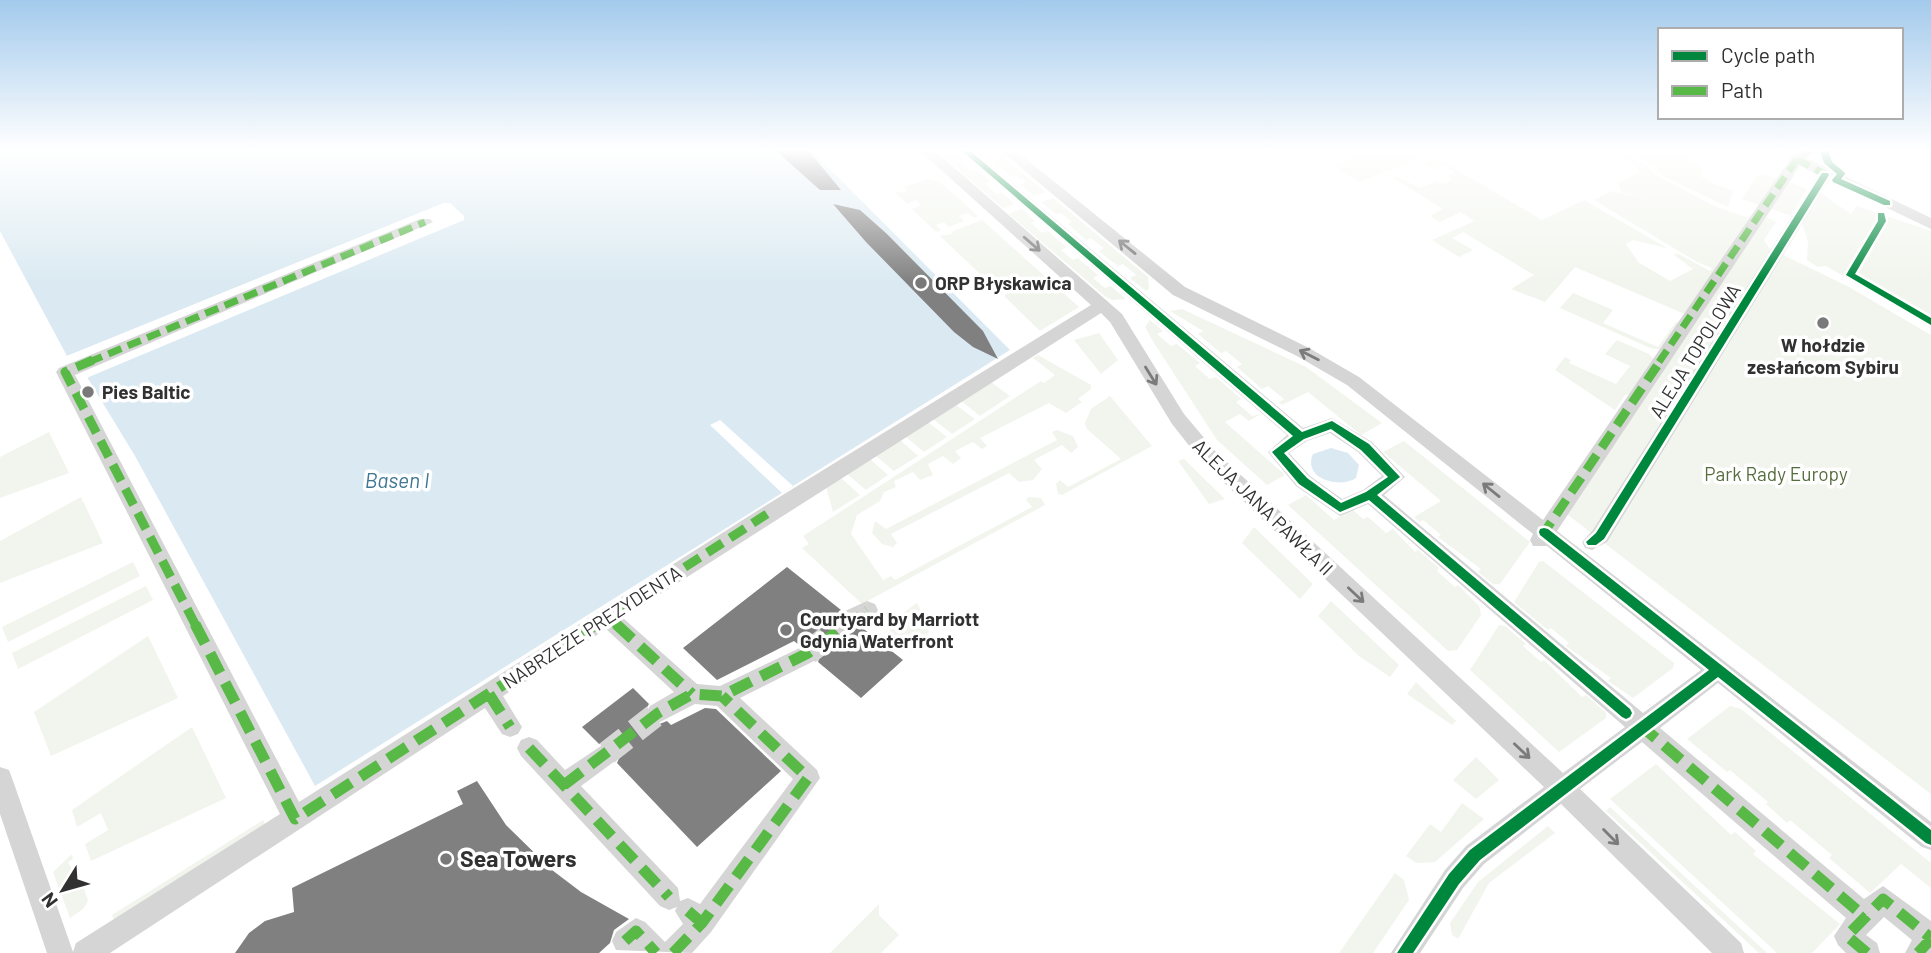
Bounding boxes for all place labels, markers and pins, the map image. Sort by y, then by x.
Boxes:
place label: ORP Błyskawica [935,271,1072,294]
marker: ORP Błyskawica [913,275,929,291]
marker: W hołdzie zesłańcom Sybiru [1815,315,1831,331]
place label: W hołdzie zesłańcom Sybiru [1747,333,1899,378]
place label: Pies Baltic [102,380,190,403]
marker: Pies Baltic [80,384,96,400]
place label: Courtyard by Marriott Gdynia Waterfront [800,607,979,652]
marker: Courtyard by Marriott Gdynia Waterfront [778,622,794,638]
place label: Sea Towers [460,844,577,872]
marker: Sea Towers [438,851,454,867]

